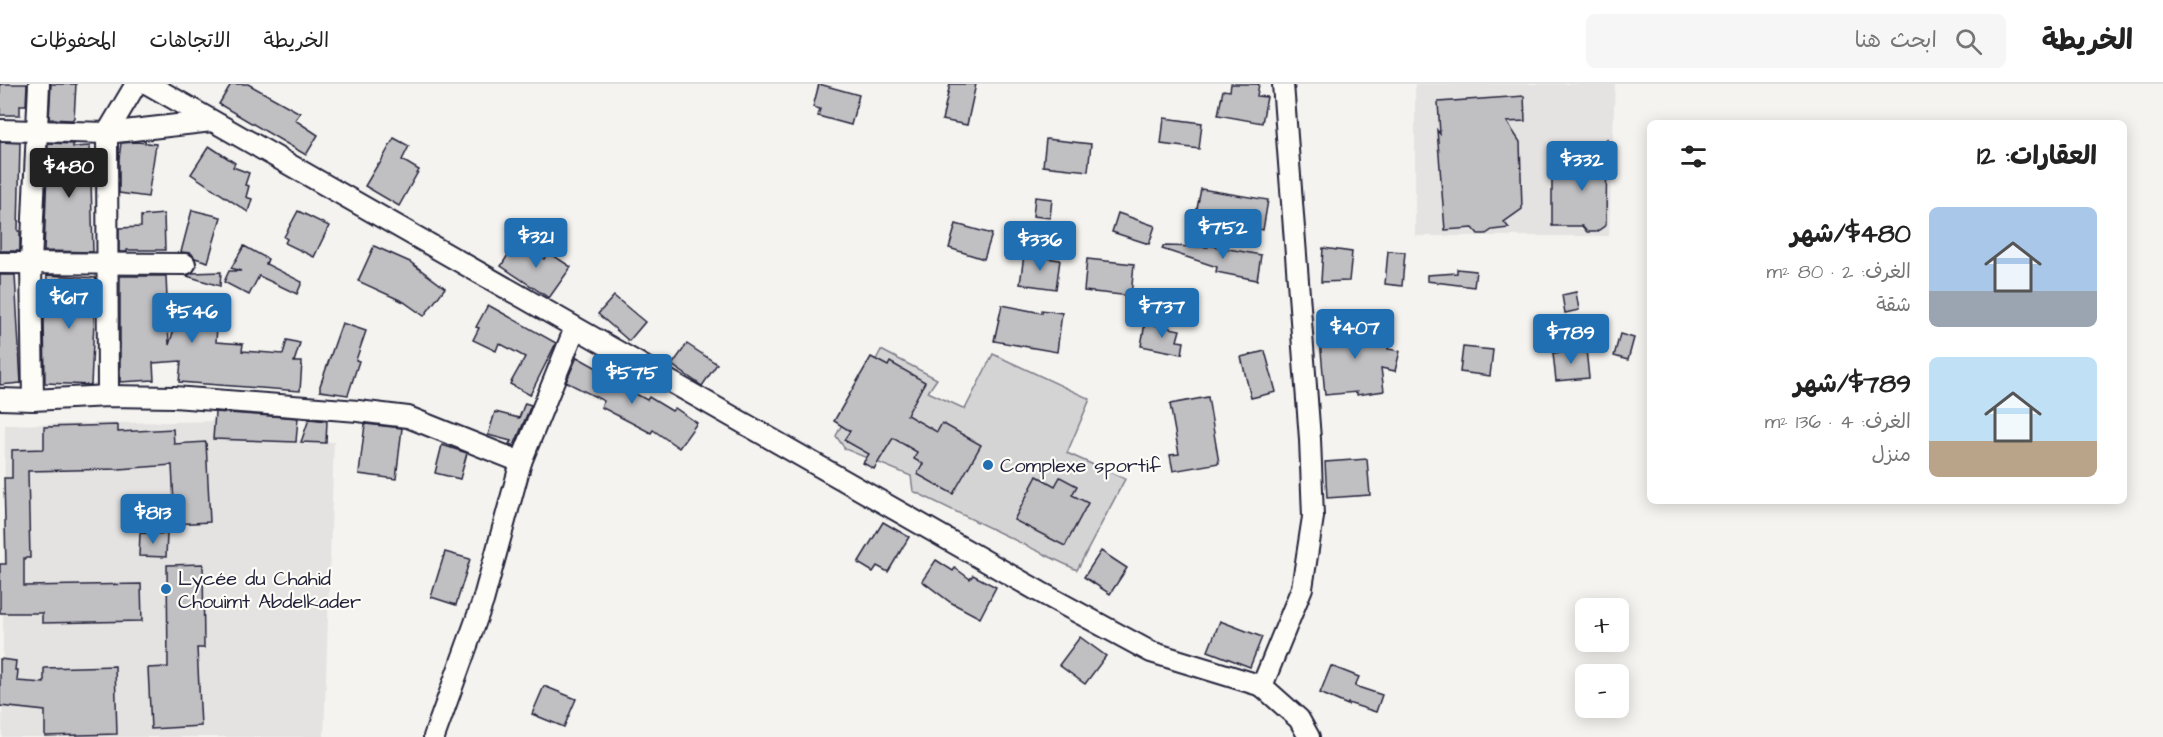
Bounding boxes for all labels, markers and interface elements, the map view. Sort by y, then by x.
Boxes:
search box [1586,14,2006,68]
text: الخريطة [2042,21,2133,60]
text: ابحث هنا [1855,25,1937,56]
icon: search [1952,25,1985,58]
text: المحفوظات [30,26,116,55]
text: الاتجاهات [149,26,231,55]
text: الخريطة [264,26,329,55]
text: العقارات: 12 [1977,138,2097,174]
icon: filters [1677,140,1710,173]
pin: $332 [1546,141,1618,192]
text: $332 [1561,146,1603,174]
pin: $480 [33,148,105,199]
text: $480 [44,153,94,181]
pin: $752 [1187,209,1259,260]
text: $752 [1198,214,1248,242]
text: $480/شهر [1791,216,1911,252]
pin: $321 [500,218,572,269]
pin: $336 [1004,221,1076,272]
text: $321 [518,223,554,251]
text: $336 [1018,226,1062,254]
icon: home [1977,231,2049,303]
text: الغرف: 2 · 80 m² [1767,258,1911,286]
pin: $617 [33,279,105,330]
text: $617 [50,284,88,312]
pin: $737 [1126,288,1198,339]
text: شقة [1876,291,1911,319]
pin: $546 [156,293,228,344]
text: $737 [1139,293,1185,321]
text: $546 [166,298,218,326]
pin: $407 [1319,309,1391,360]
text: $407 [1330,314,1380,342]
pin: $789 [1535,314,1607,365]
text: $789 [1547,319,1595,347]
pin: $575 [596,354,668,405]
text: $575 [606,359,658,387]
text: $789/شهر [1794,366,1911,402]
icon: home [1977,381,2049,453]
text: الغرف: 4 · 136 m² [1765,408,1911,436]
text: منزل [1872,441,1911,469]
place label: Complexe sportif [1000,452,1161,480]
marker: Complexe sportif [981,458,995,472]
pin: $813 [117,494,189,545]
text: $813 [135,499,171,527]
place label: Lycée du Chahid Chouimt Abdelkader [178,565,361,616]
marker: Lycée du Chahid Chouimt Abdelkader [159,582,173,596]
map controls [1575,598,1629,718]
button: + [1575,598,1629,652]
button: − [1575,664,1629,718]

